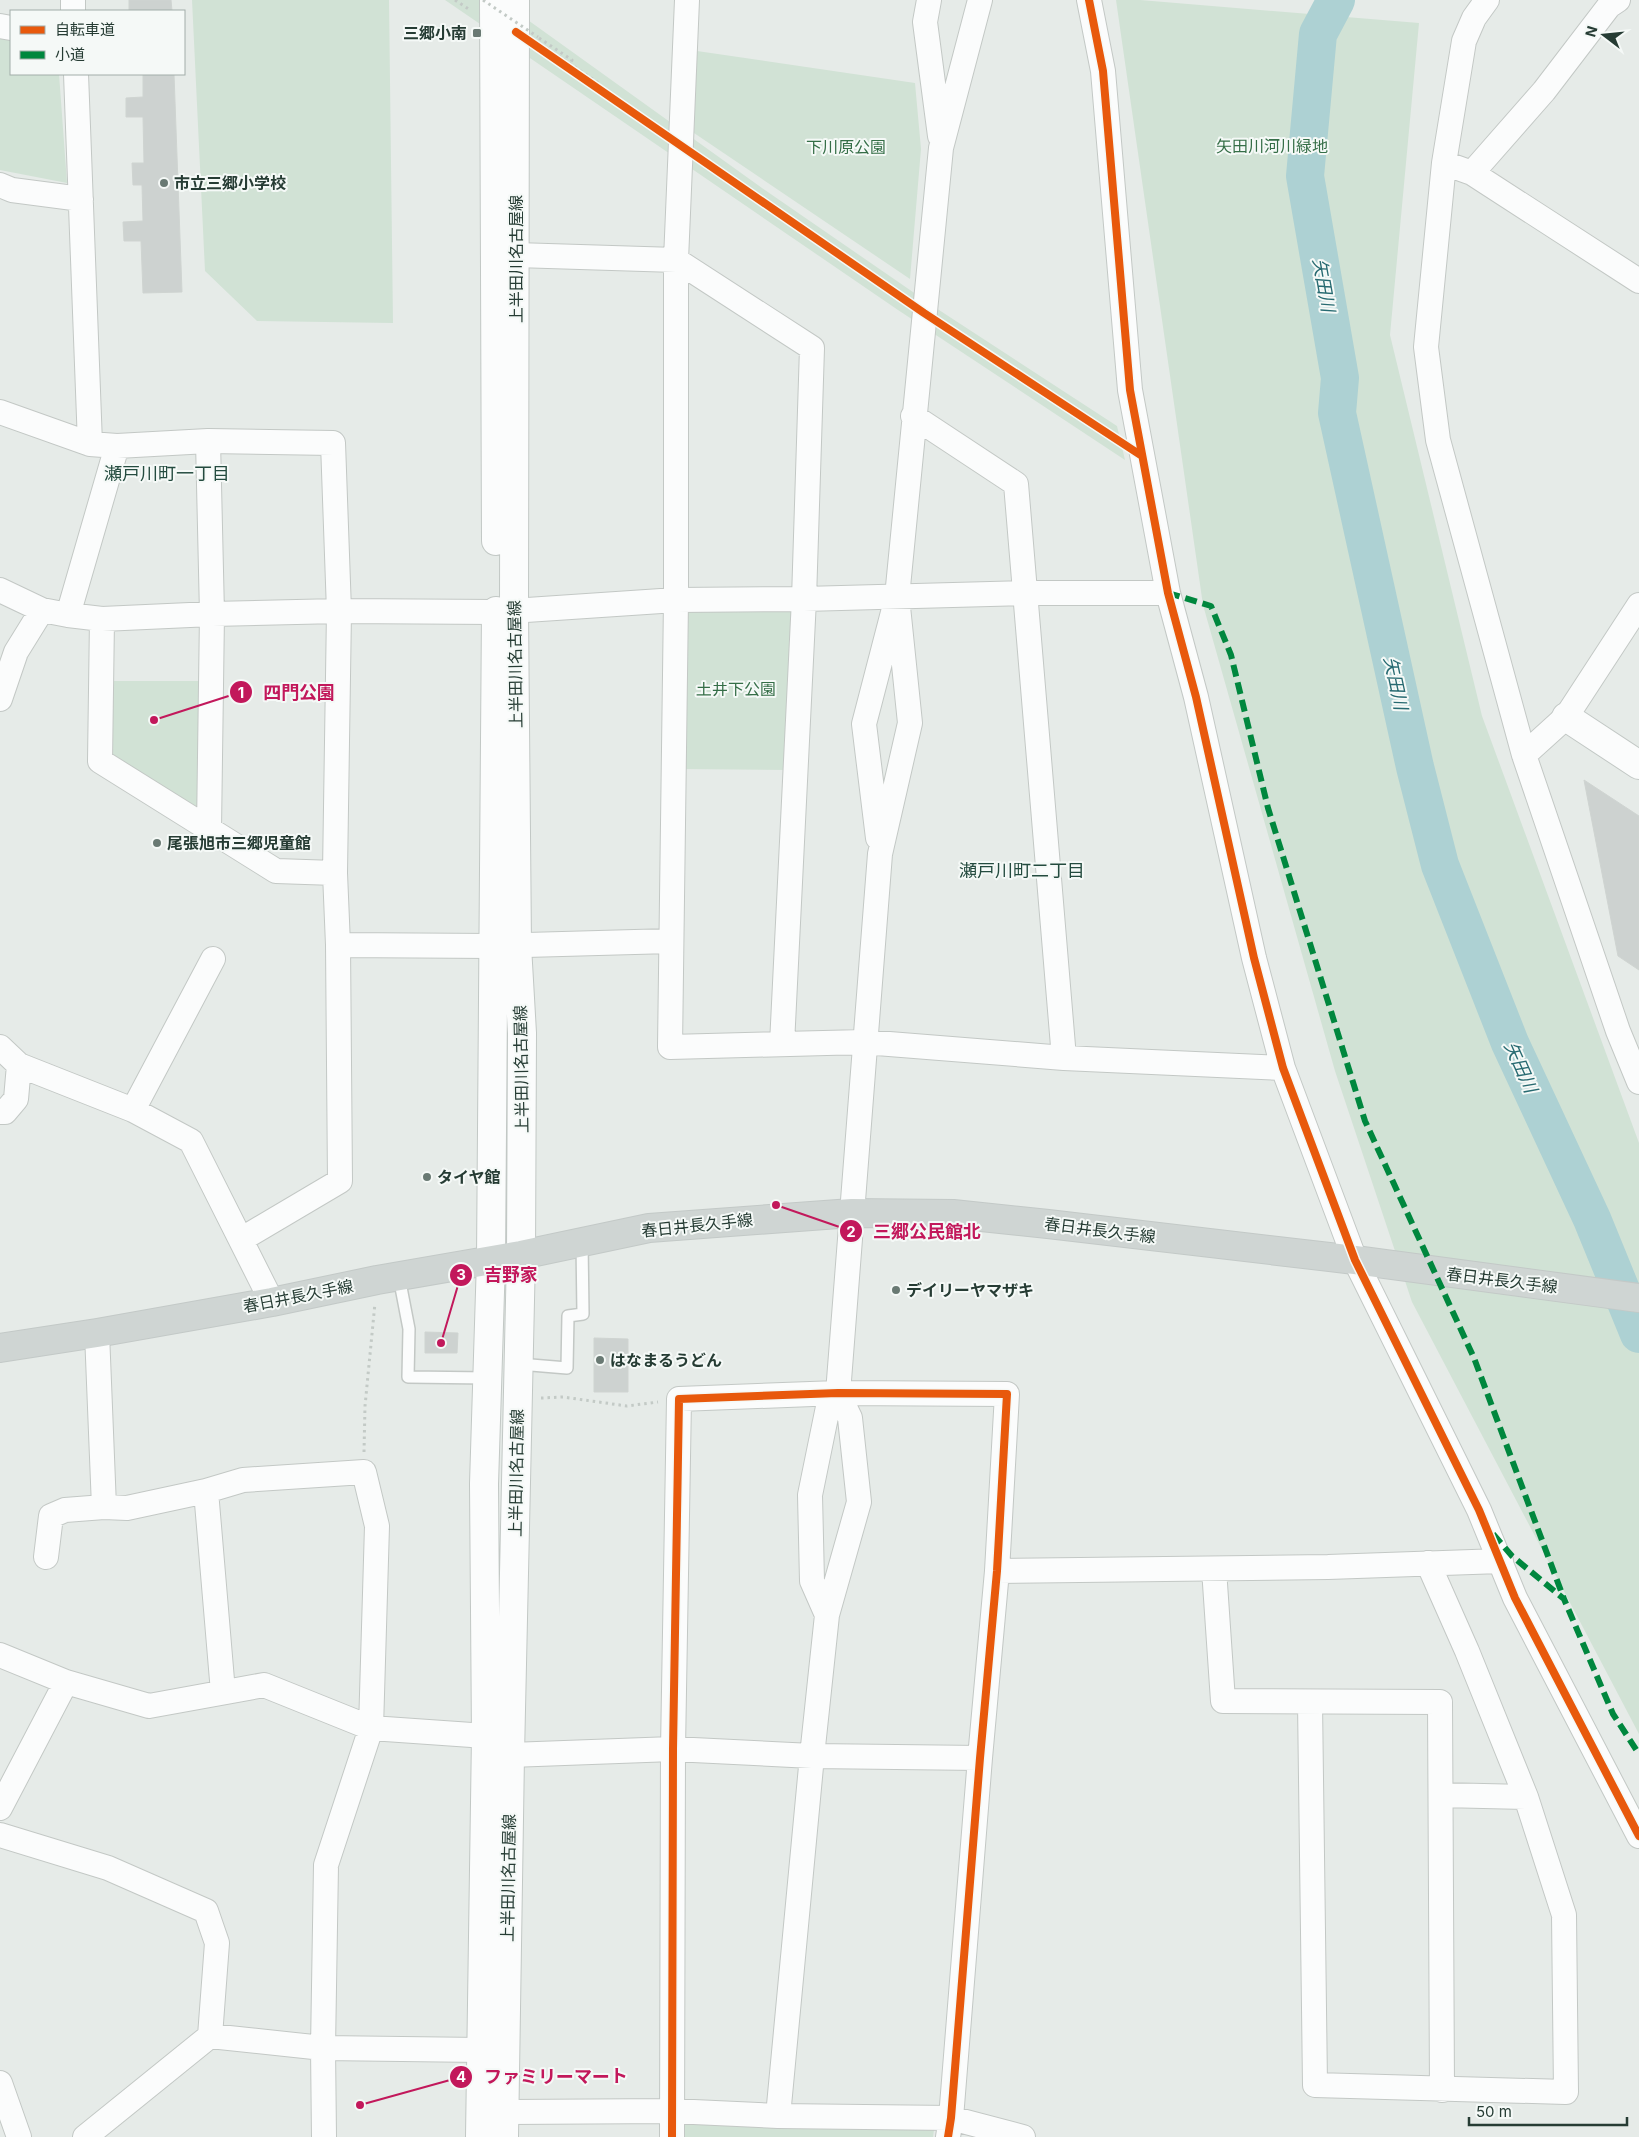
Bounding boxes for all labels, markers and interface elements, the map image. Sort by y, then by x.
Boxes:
legend [10,10,185,75]
north arrow [1579,10,1629,60]
text: 自転車道 [55,20,115,39]
place label: 三郷小南 [403,23,467,43]
text: N [1581,24,1601,39]
marker: 三郷小南 [471,27,483,39]
text: 小道 [55,45,85,64]
park label: 矢田川河川緑地 [1216,136,1328,156]
park label: 下川原公園 [806,137,886,157]
place label: 市立三郷小学校 [174,173,286,193]
marker: 市立三郷小学校 [158,177,170,189]
street label: 上半田川名古屋線 [506,195,526,323]
water label: 矢田川 [1309,257,1339,315]
district label: 瀬戸川町一丁目 [104,463,230,484]
street label: 上半田川名古屋線 [504,600,526,728]
water label: 矢田川 [1380,654,1412,714]
callout: 四門公園 [228,676,345,709]
park label: 土井下公園 [696,679,776,699]
text: 四門公園 [263,682,335,703]
text: 1 [238,683,244,702]
place label: 尾張旭市三郷児童館 [167,833,311,853]
marker: 尾張旭市三郷児童館 [151,837,163,849]
district label: 瀬戸川町二丁目 [959,860,1085,881]
street label: 上半田川名古屋線 [510,1005,532,1133]
water label: 矢田川 [1500,1038,1542,1098]
place label: タイヤ館 [437,1167,501,1187]
marker: タイヤ館 [421,1171,433,1183]
street label: 春日井長久手線 [640,1209,754,1241]
street label: 春日井長久手線 [1043,1213,1157,1247]
callout: 三郷公民館北 [838,1215,991,1248]
text: 三郷公民館北 [873,1221,981,1242]
text: 2 [846,1222,856,1241]
callout: 吉野家 [449,1258,548,1291]
street label: 春日井長久手線 [1445,1263,1559,1297]
text: 吉野家 [484,1264,538,1285]
text: 3 [456,1265,466,1284]
street label: 春日井長久手線 [241,1275,355,1317]
place label: デイリーヤマザキ [906,1280,1034,1300]
marker: デイリーヤマザキ [890,1284,902,1296]
place label: はなまるうどん [610,1350,722,1370]
marker: はなまるうどん [594,1354,606,1366]
street label: 上半田川名古屋線 [505,1409,527,1537]
street label: 上半田川名古屋線 [497,1814,519,1942]
callout: ファミリーマート [449,2060,638,2093]
text: ファミリーマート [484,2066,628,2087]
text: 4 [456,2067,466,2086]
scale bar [1469,2094,1626,2126]
text: 50 m [1476,2102,1512,2121]

